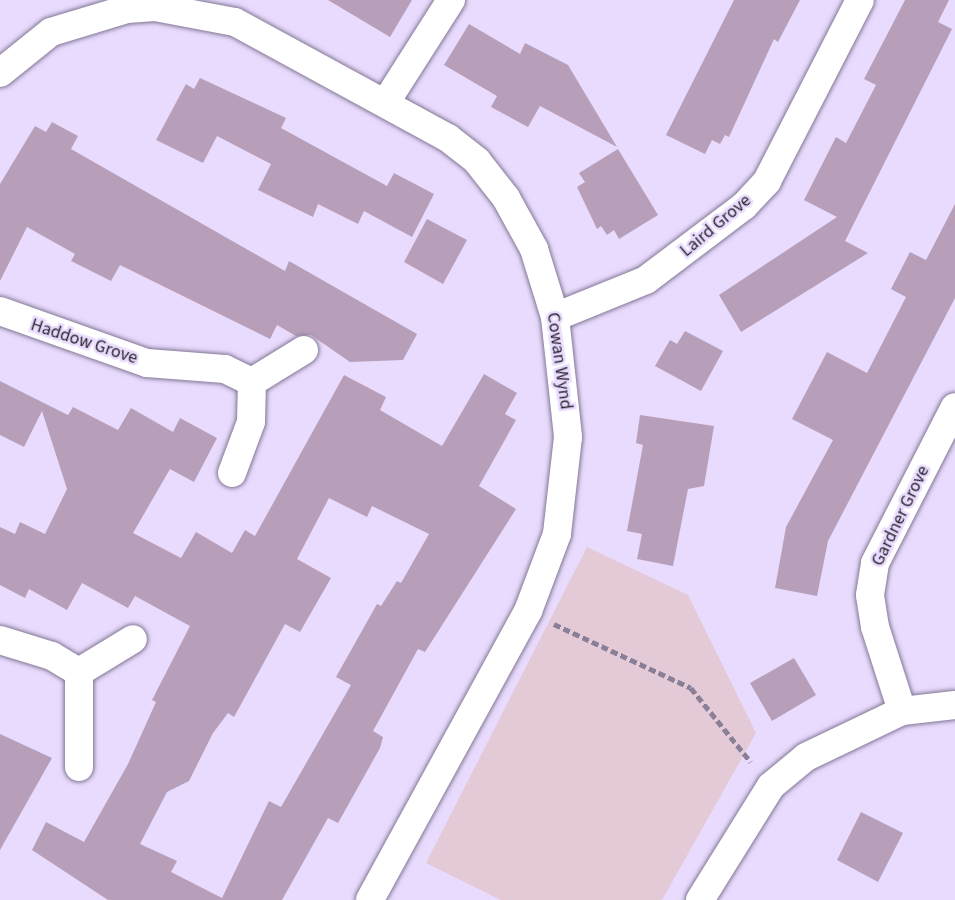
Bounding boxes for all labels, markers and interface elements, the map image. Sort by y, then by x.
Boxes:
street label: Laird Grove [676,190,756,262]
street label: Cowan Wynd [542,311,576,411]
street label: Haddow Grove [28,315,140,369]
street label: Gardner Grove [867,462,935,570]

